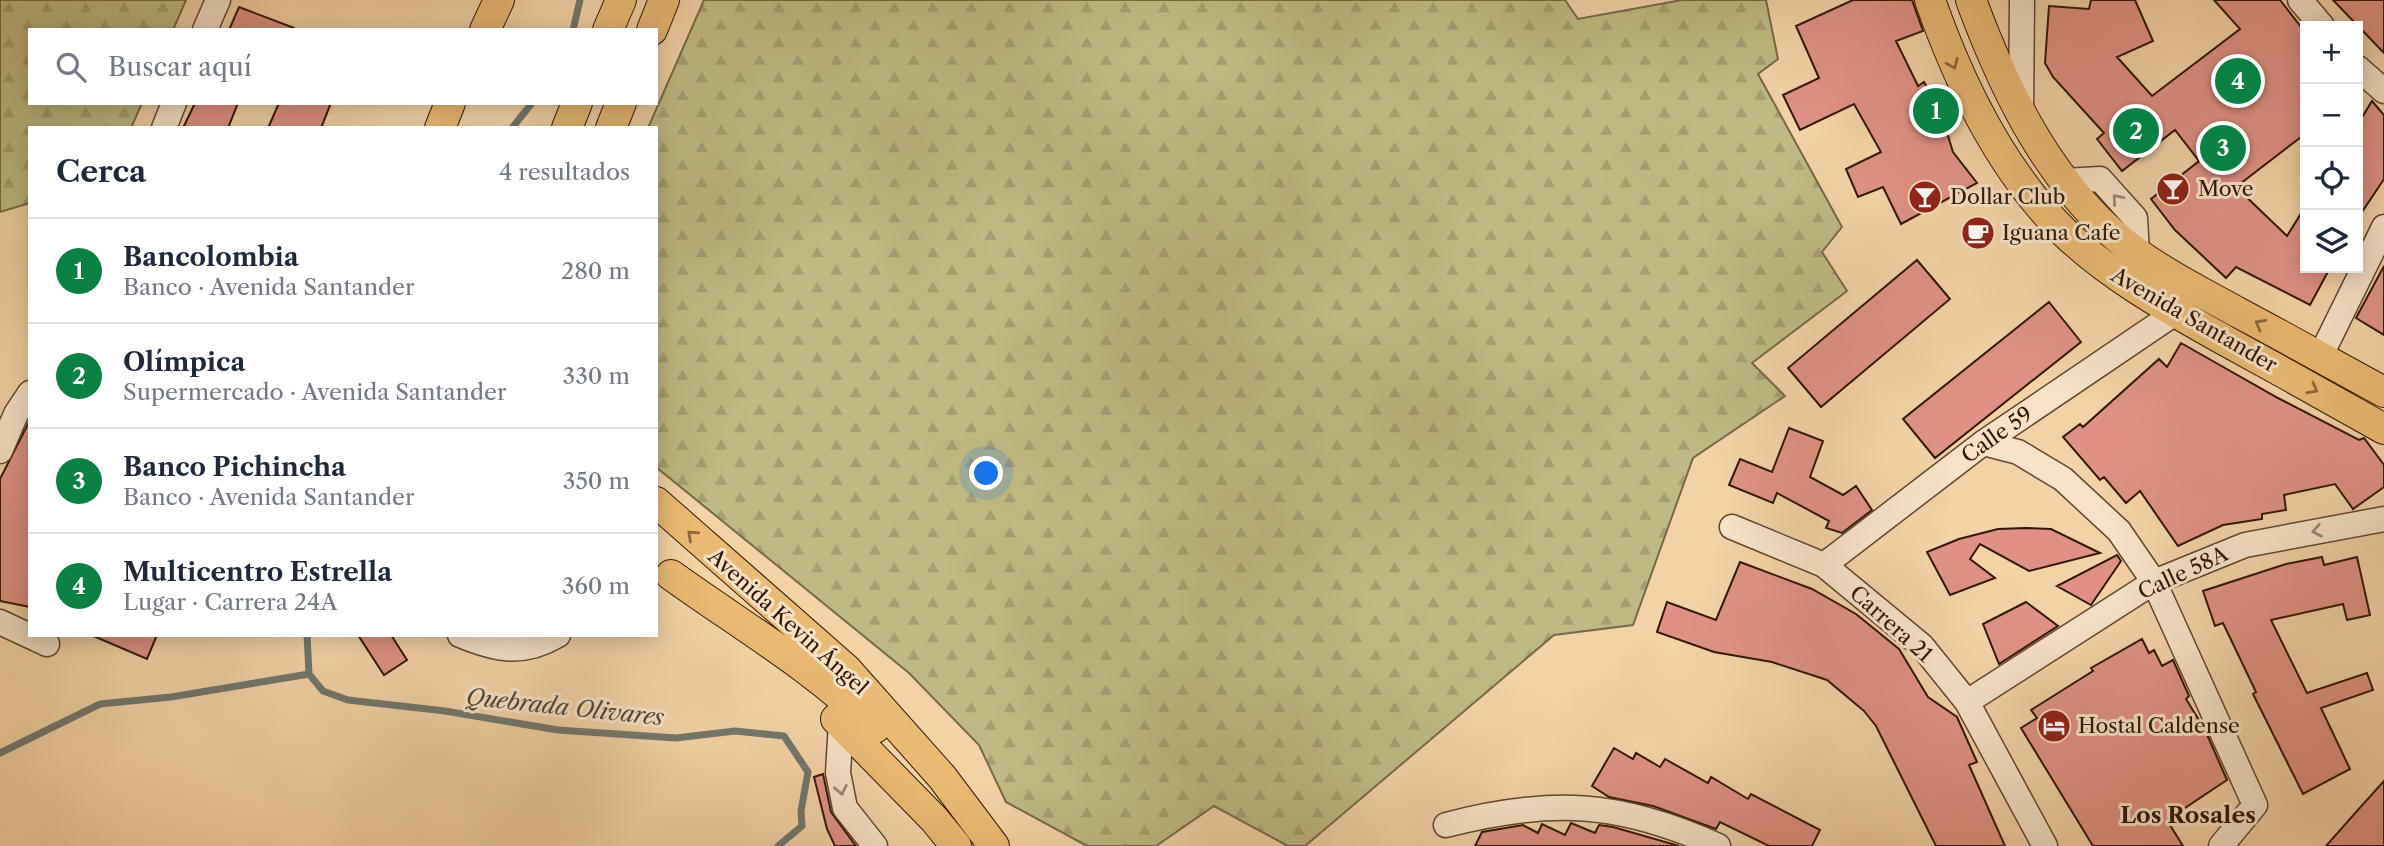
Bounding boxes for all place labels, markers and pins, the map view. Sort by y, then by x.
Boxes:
pin: 4 [2215,55,2261,107]
pin: 1 [1913,85,1959,137]
pin: 2 [2113,105,2159,157]
pin: 3 [2200,122,2246,174]
bar icon: Move [2154,170,2192,208]
place label: Move [2198,176,2254,201]
bar icon: Dollar Club [1906,178,1944,216]
place label: Dollar Club [1950,184,2066,209]
cafe icon: Iguana Cafe [1959,214,1997,252]
place label: Iguana Cafe [2002,220,2121,245]
hotel icon: Hostal Caldense [2035,707,2073,745]
place label: Hostal Caldense [2078,713,2240,738]

